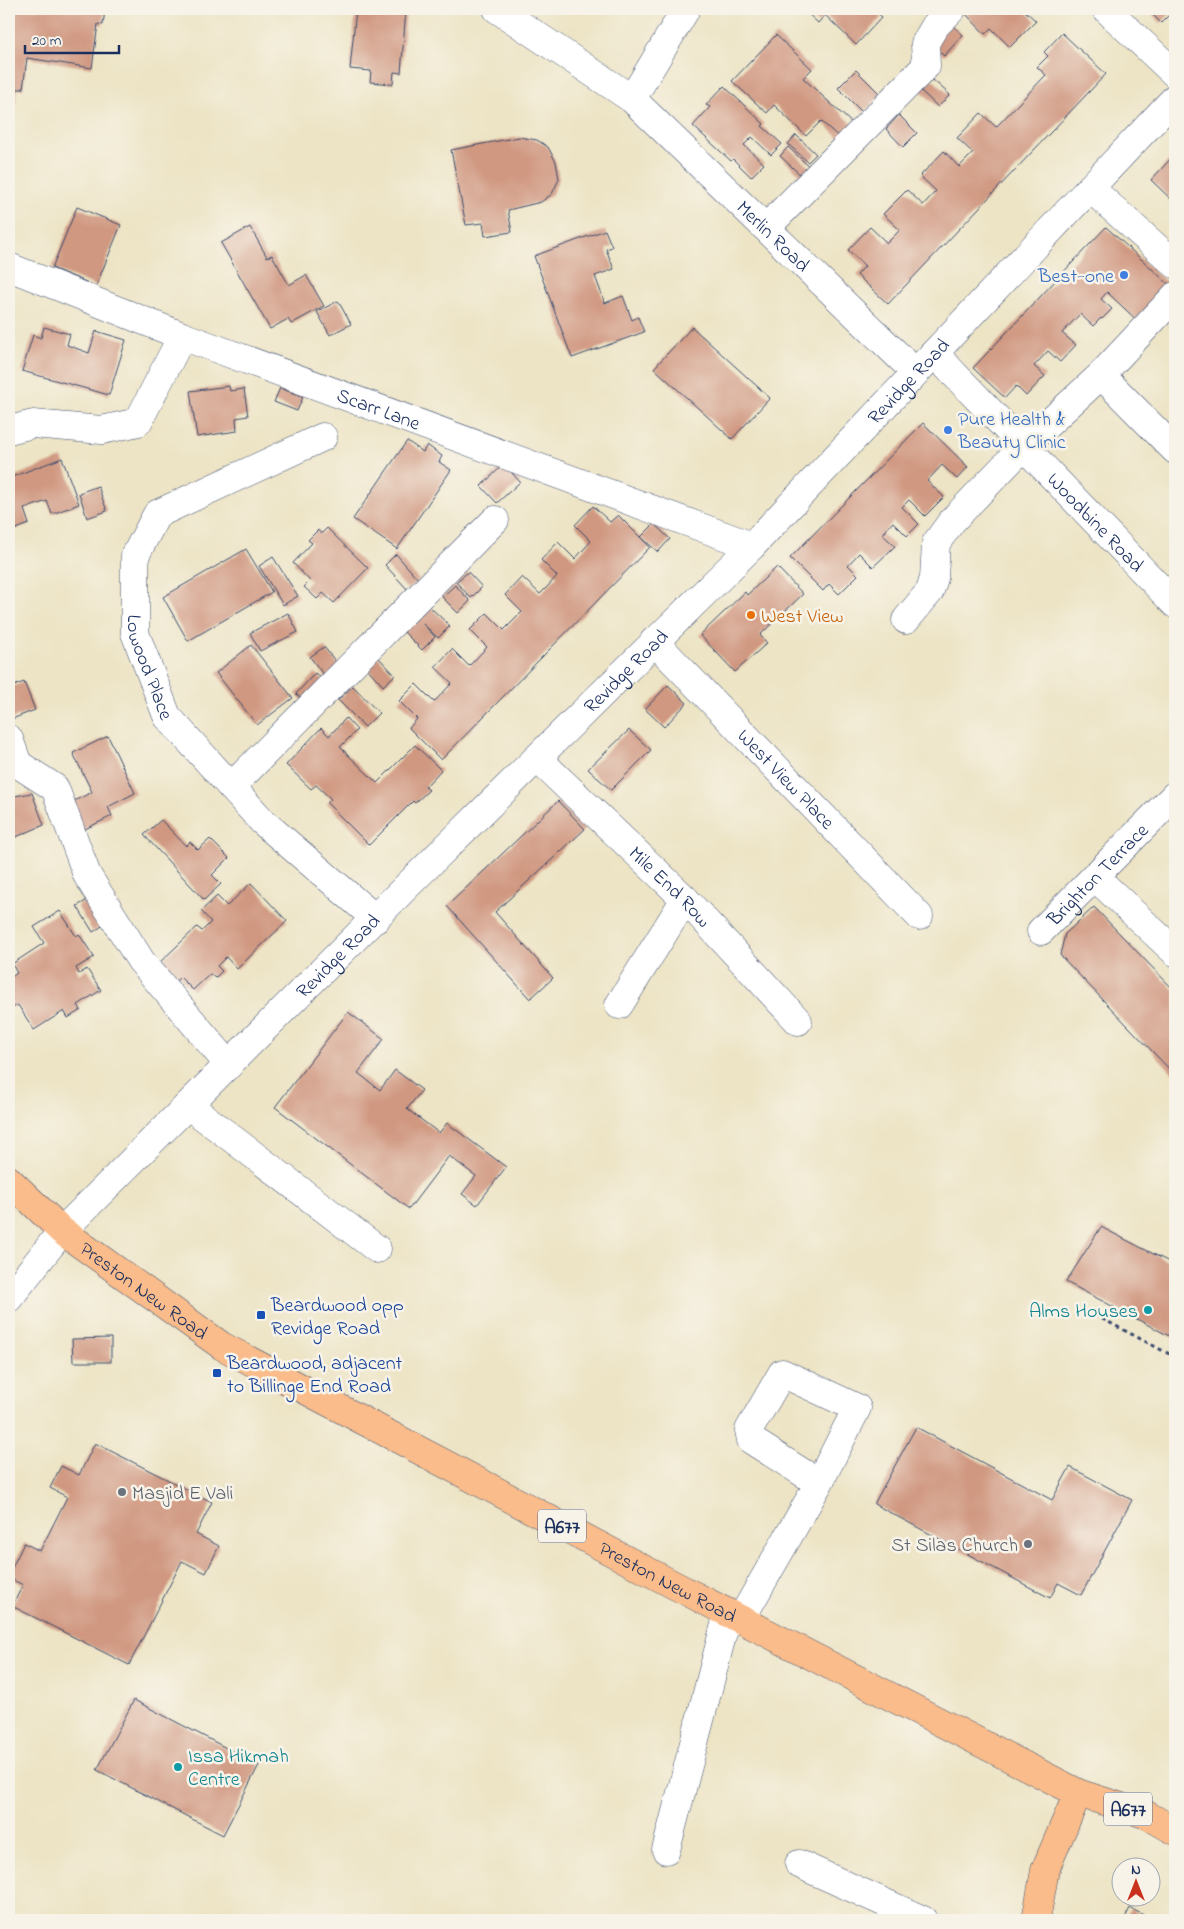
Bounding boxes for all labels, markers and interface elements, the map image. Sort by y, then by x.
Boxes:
scale bar [25,22,119,54]
text: 20 m [32,30,62,52]
street label: Merlin Road [728,195,815,280]
place label: Best-one [1037,263,1114,292]
marker: Best-one [1118,269,1130,281]
street label: Revidge Road [862,333,958,432]
street label: Scarr Lane [332,382,424,440]
place label: Pure Health & Beauty Clinic [957,406,1066,458]
marker: Pure Health & Beauty Clinic [942,424,954,436]
street label: Woodbine Road [1039,467,1149,580]
place label: West View [761,603,843,632]
marker: West View [745,609,757,621]
street label: Lowood Place [118,614,179,725]
street label: Revidge Road [578,624,676,721]
street label: West View Place [729,723,840,837]
street label: Brighton Terrace [1041,818,1156,935]
street label: Mile End Row [621,840,717,935]
street label: Revidge Road [290,908,388,1006]
street label: Preston New Road [73,1236,213,1348]
place label: Beardwood opp Revidge Road [270,1292,404,1345]
place label: Alms Houses [1029,1298,1138,1327]
marker: Alms Houses [1142,1304,1154,1316]
marker: Beardwood opp Revidge Road [255,1309,267,1321]
place label: Beardwood, adjacent to Billinge End Road [226,1350,403,1403]
marker: Beardwood, adjacent to Billinge End Road [211,1367,223,1379]
place label: Masjid E Vali [132,1480,233,1509]
marker: Masjid E Vali [116,1486,128,1498]
road number: A677 [538,1510,586,1542]
place label: St Silas Church [891,1532,1018,1561]
street label: Preston New Road [593,1536,741,1632]
marker: St Silas Church [1022,1538,1034,1550]
place label: Issa Hikmah Centre [188,1743,289,1795]
marker: Issa Hikmah Centre [172,1761,184,1773]
road number: A677 [1104,1792,1152,1826]
north arrow [1112,1856,1162,1906]
text: N [1131,1860,1141,1881]

